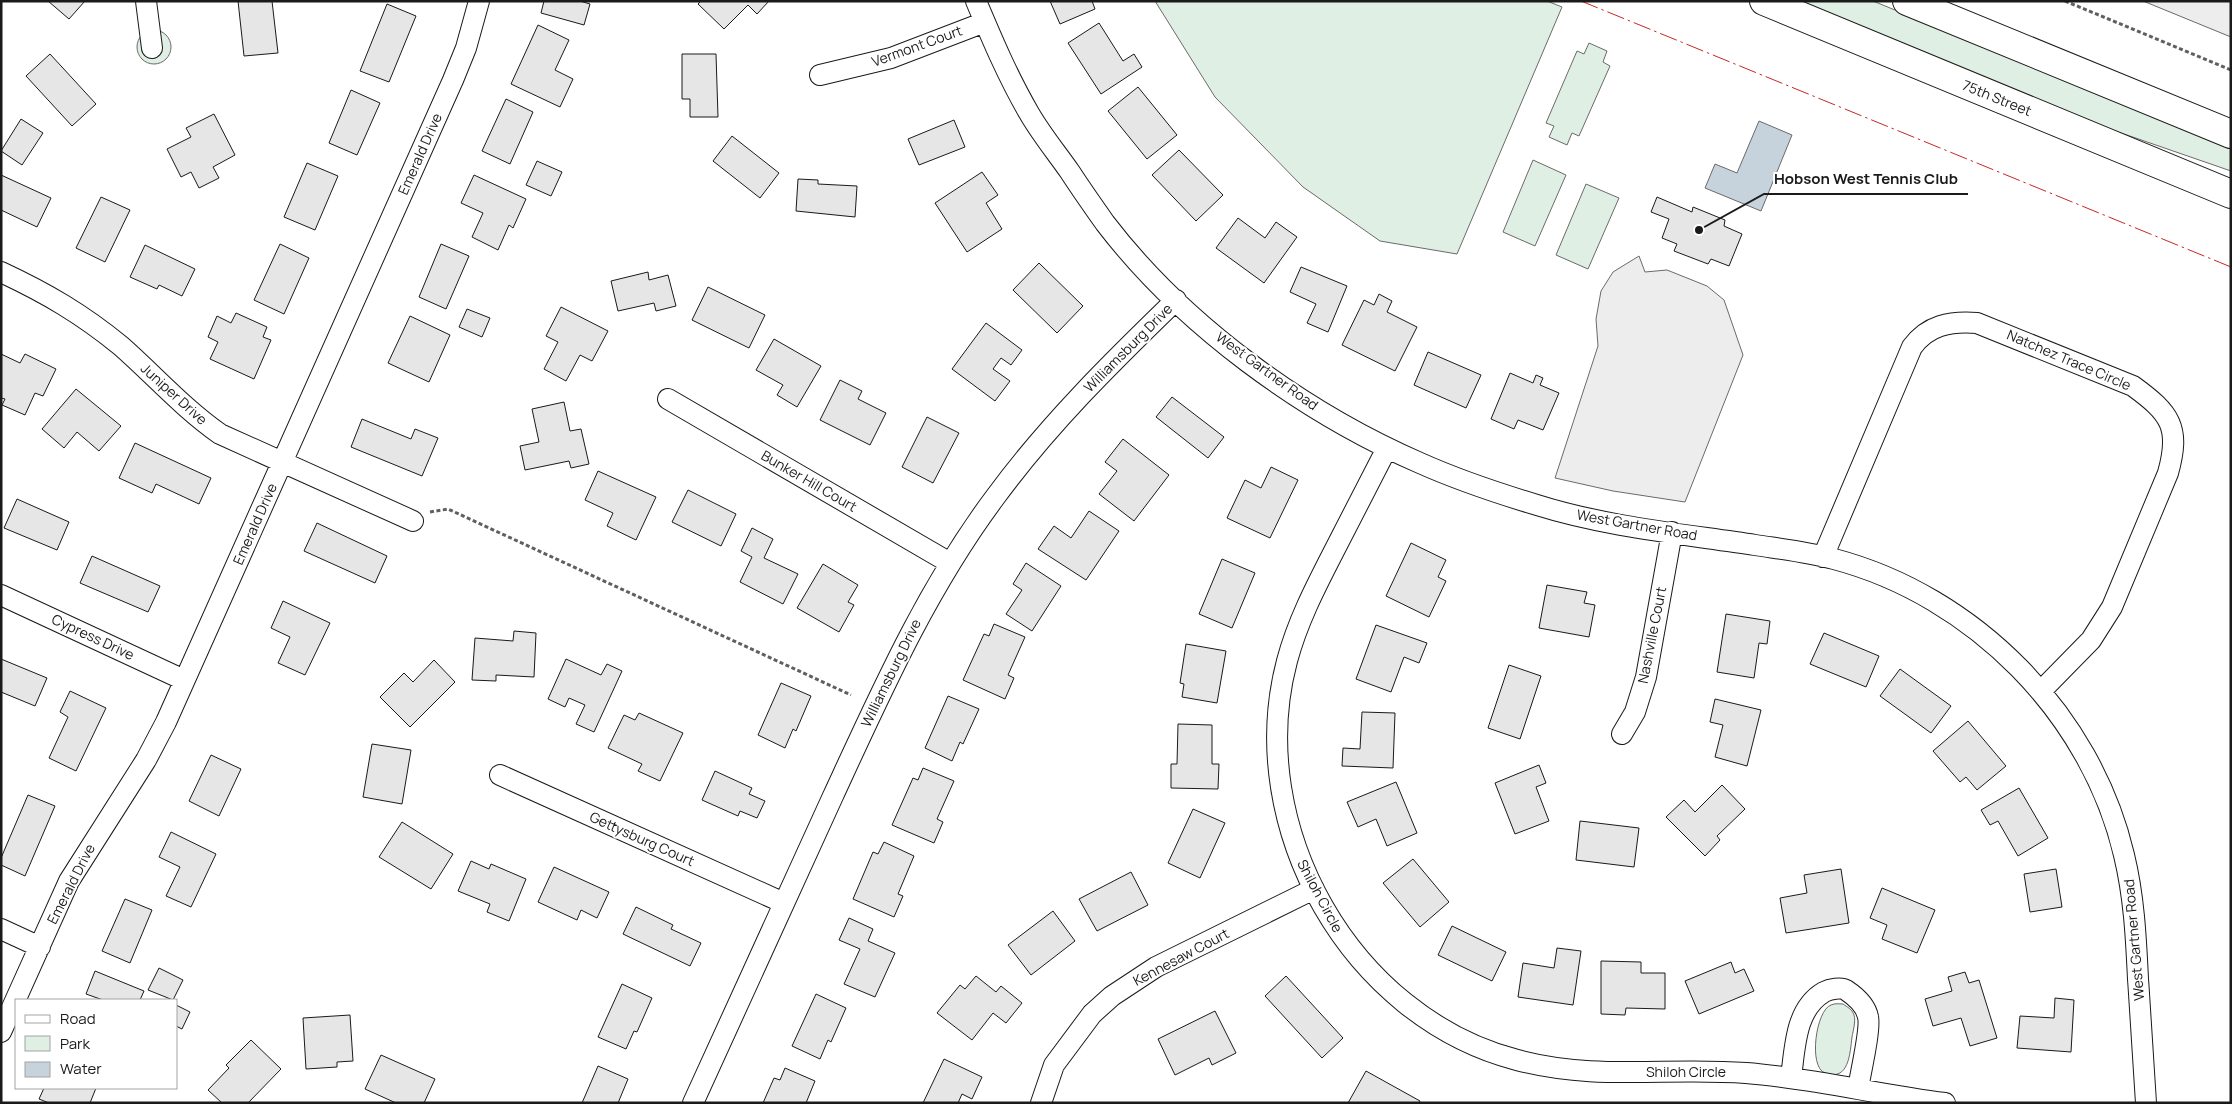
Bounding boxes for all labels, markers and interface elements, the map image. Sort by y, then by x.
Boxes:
street label: Vermont Court [869,20,965,71]
street label: 75th Street [1960,75,2035,120]
street label: Emerald Drive [393,110,446,198]
callout: Hobson West Tennis Club [1764,164,1968,194]
text: Hobson West Tennis Club [1774,168,1958,189]
street label: Williamsburg Drive [1079,299,1176,396]
street label: Natchez Trace Circle [2004,325,2134,394]
street label: West Gartner Road [1212,327,1322,414]
street label: Juniper Drive [137,359,212,429]
street label: Bunker Hill Court [758,445,861,516]
street label: Emerald Drive [228,480,281,568]
street label: West Gartner Road [1575,505,1699,544]
street label: Nashville Court [1633,585,1670,685]
street label: Cypress Drive [49,609,138,664]
street label: Williamsburg Drive [856,616,925,730]
street label: Gettysburg Court [587,807,698,870]
street label: Emerald Drive [42,840,99,927]
street label: Shiloh Circle [1293,856,1348,936]
street label: West Gartner Road [2119,878,2148,1002]
street label: Kennesaw Court [1129,923,1232,990]
legend [15,999,178,1089]
text: Road [60,1008,96,1029]
text: Park [60,1033,90,1054]
text: Water [60,1058,102,1079]
street label: Shiloh Circle [1646,1062,1726,1081]

